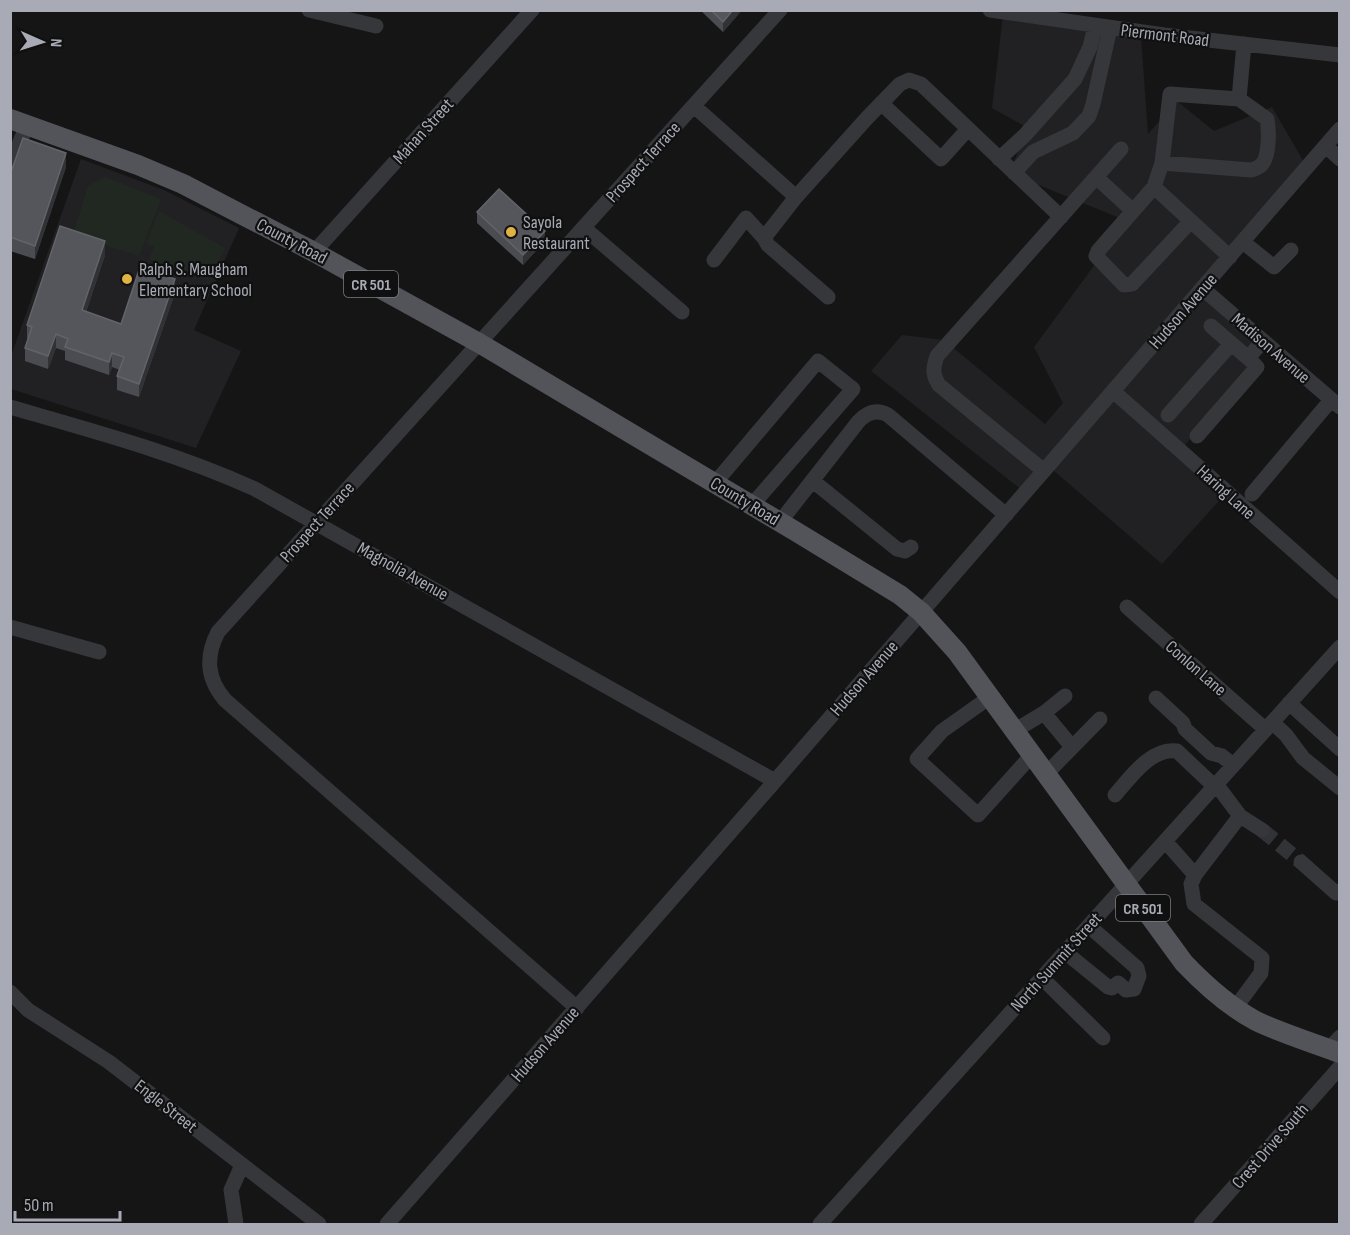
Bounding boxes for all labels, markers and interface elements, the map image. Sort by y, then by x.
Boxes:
north arrow [12,12,72,72]
street label: Piermont Road [1120,20,1210,51]
text: N [46,38,65,47]
street label: Mahan Street [389,94,459,168]
street label: Prospect Terrace [602,118,685,207]
place label: Sayola Restaurant [523,212,590,254]
street label: County Road [253,214,331,269]
marker: Sayola Restaurant [504,225,518,239]
place label: Ralph S. Maugham Elementary School [139,259,252,301]
street label: Hudson Avenue [1145,269,1222,353]
road number: CR 501 [344,271,398,297]
marker: Ralph S. Maugham Elementary School [120,272,134,286]
street label: Madison Avenue [1227,309,1314,388]
street label: Haring Lane [1192,461,1259,524]
street label: County Road [706,473,783,530]
street label: Prospect Terrace [276,478,359,567]
street label: Magnolia Avenue [354,538,452,605]
street label: Hudson Avenue [826,636,903,720]
street label: Conlon Lane [1161,636,1230,700]
road number: CR 501 [1116,895,1170,921]
street label: North Summit Street [1006,908,1107,1016]
street label: Hudson Avenue [507,1002,584,1086]
street label: Engle Street [130,1075,202,1138]
street label: Crest Drive South [1228,1100,1313,1193]
scale bar [15,1184,120,1222]
text: 50 m [24,1195,54,1216]

